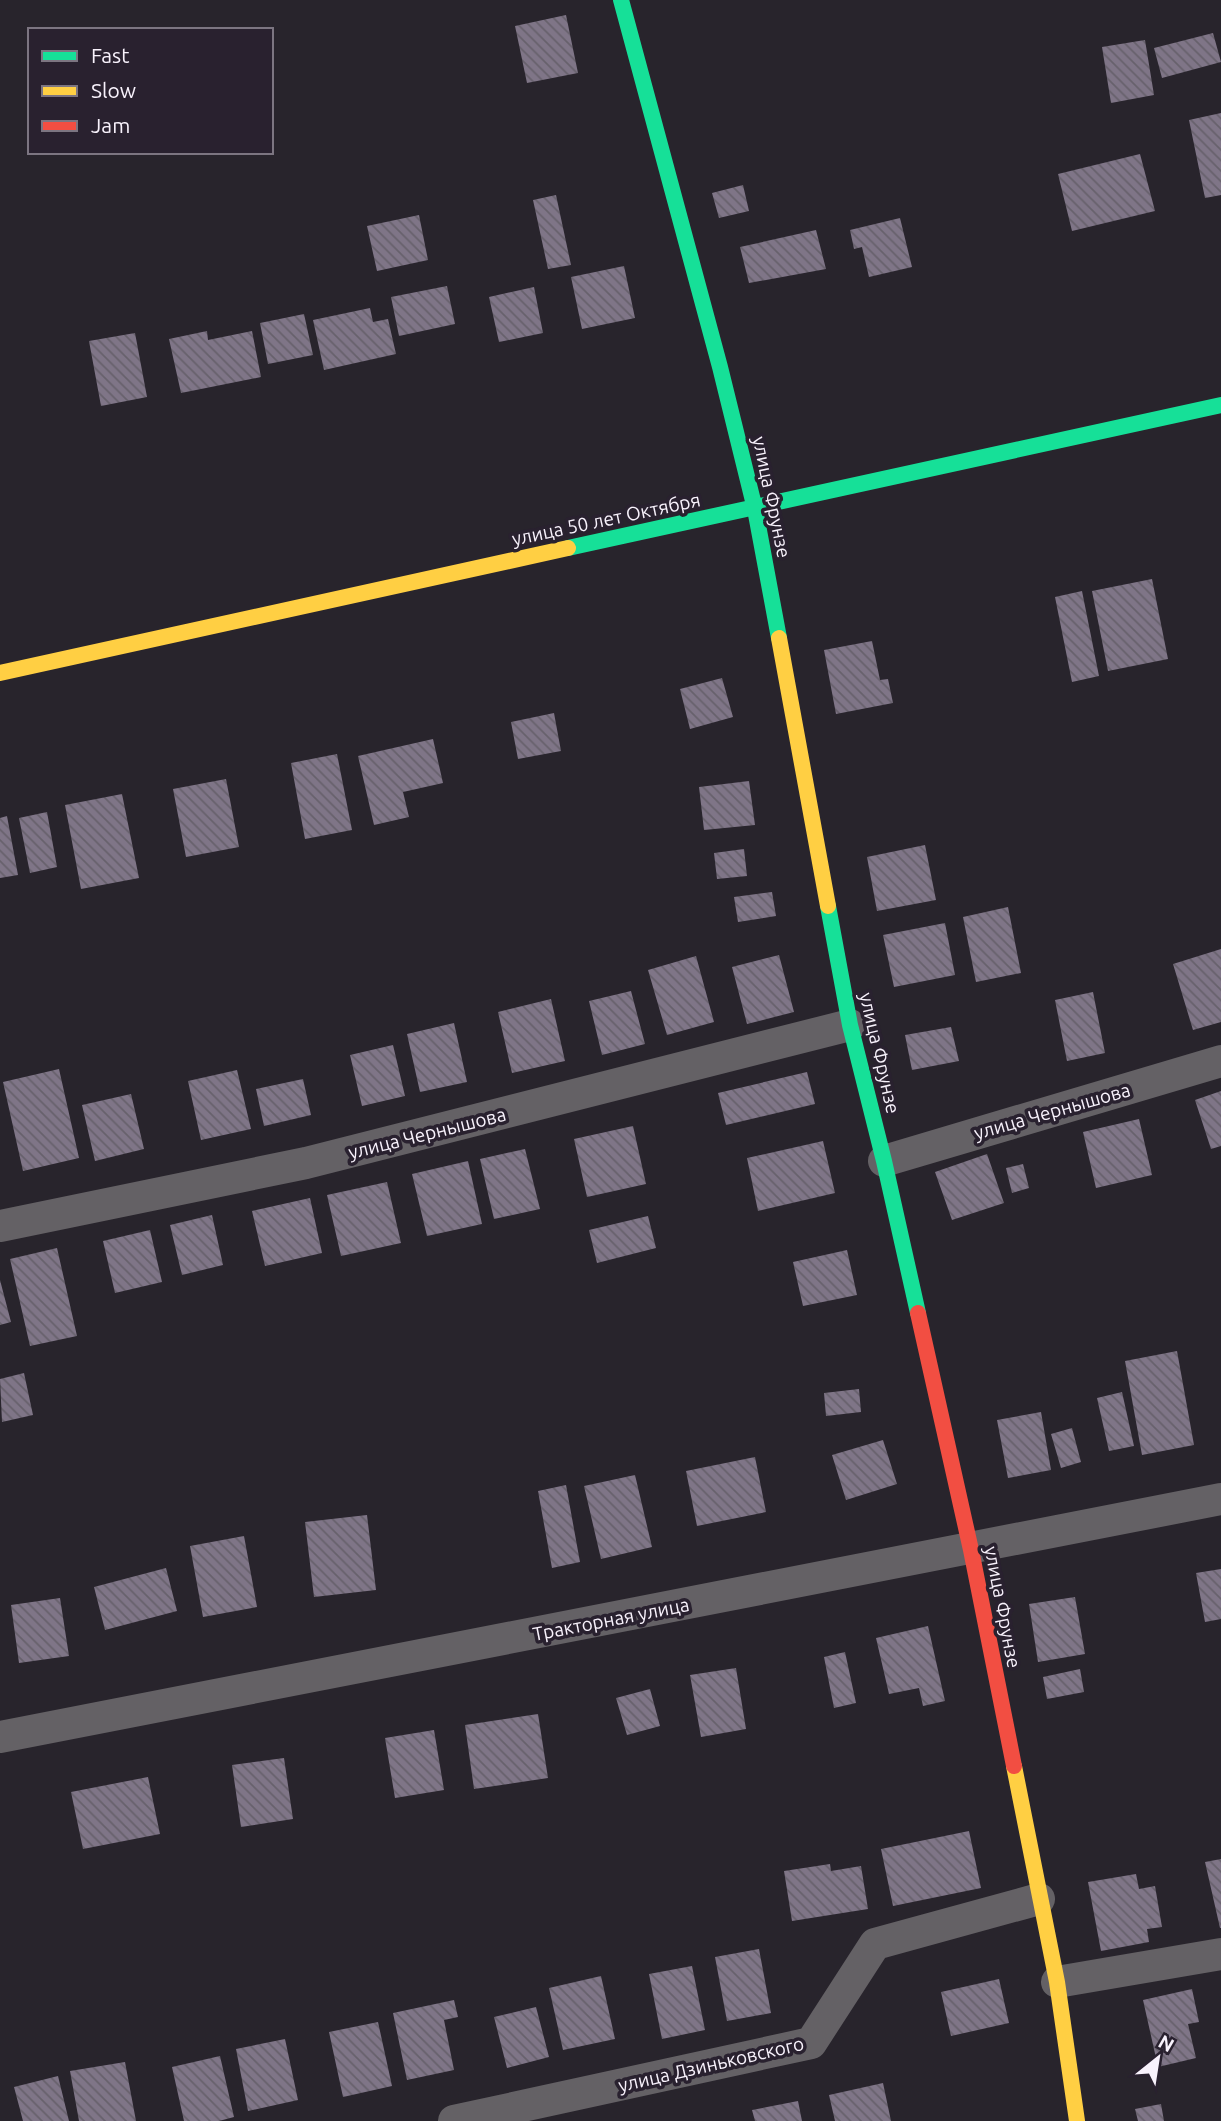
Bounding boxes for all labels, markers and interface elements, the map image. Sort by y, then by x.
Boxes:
legend [28,28,273,154]
text: Fast [91,43,129,67]
text: Slow [91,78,136,102]
text: Jam [91,113,130,137]
street label: улица Фрунзе [748,434,796,560]
street label: улица 50 лет Октября [510,488,702,550]
street label: улица Фрунзе [855,990,905,1116]
street label: улица Чернышова [971,1078,1133,1144]
street label: улица Чернышова [346,1103,508,1163]
street label: улица Фрунзе [980,1544,1026,1670]
street label: Тракторная улица [531,1593,691,1645]
north arrow [1123,2023,1193,2093]
text: N [1155,2030,1178,2056]
street label: улица Дзиньковского [616,2032,806,2096]

